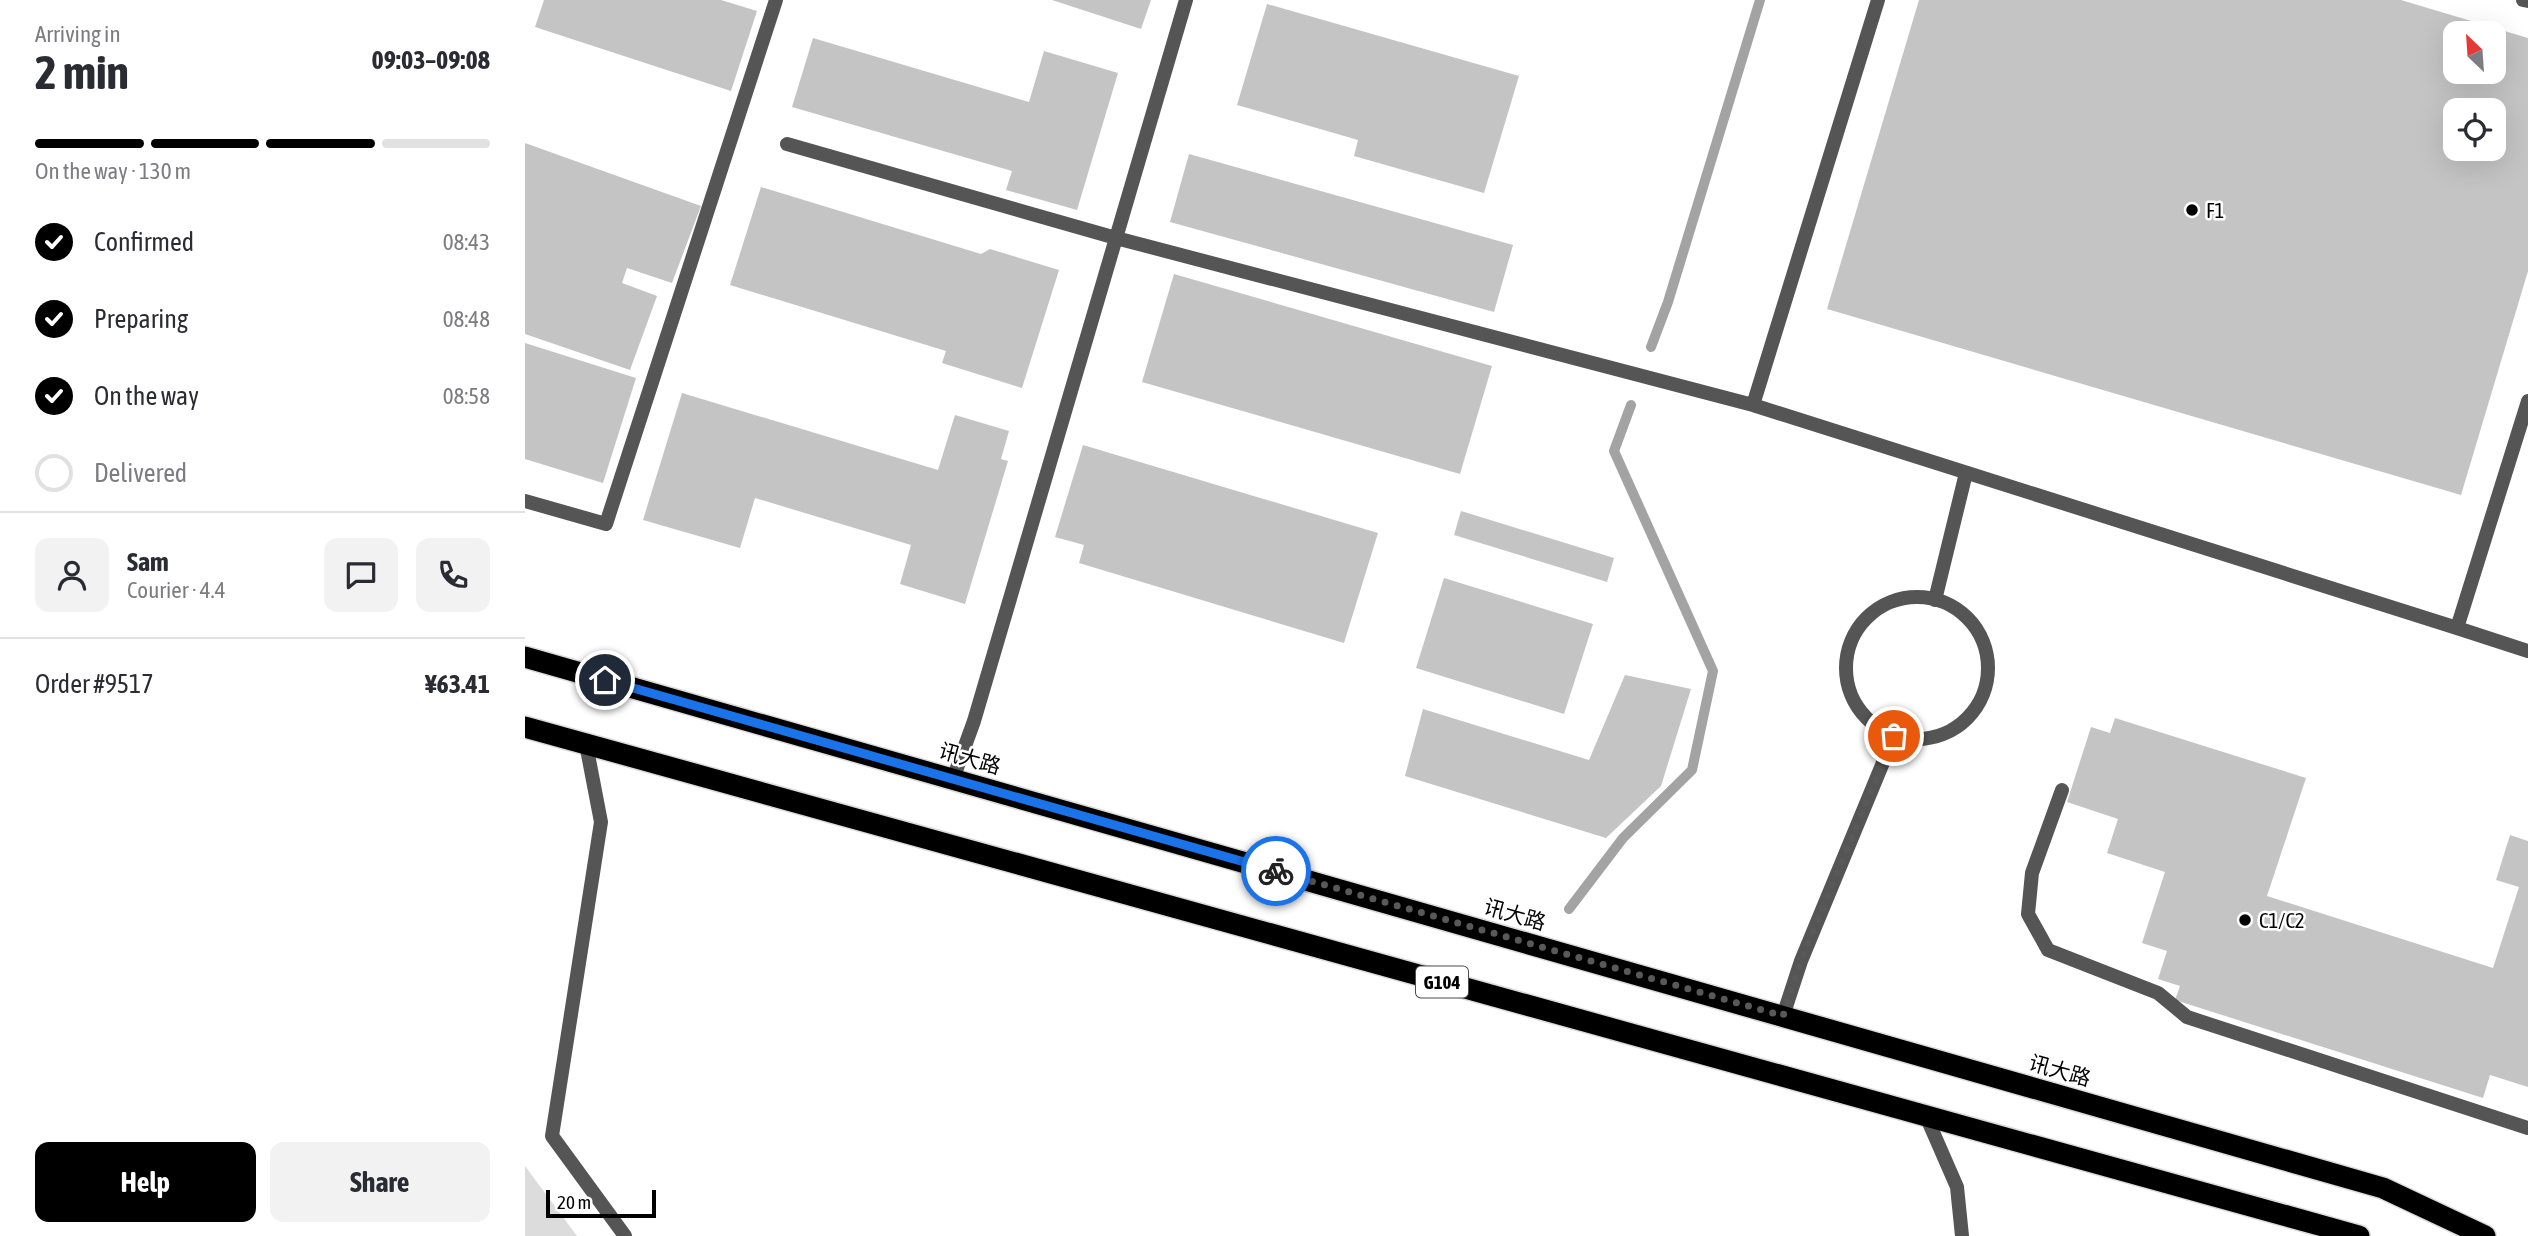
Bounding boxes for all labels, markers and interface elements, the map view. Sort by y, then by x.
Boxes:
text: Arriving in [35,21,121,47]
north arrow [2443,21,2506,84]
map controls [2443,21,2506,161]
text: 09:03–09:08 [372,45,490,75]
text: 2 min [35,46,129,99]
button: locate [2443,98,2506,161]
text: On the way · 130 m [35,158,191,184]
place label: F1 [2206,198,2224,222]
marker: F1 [2184,202,2200,218]
icon: check [35,223,73,261]
text: Confirmed [94,227,194,257]
text: 08:43 [443,229,490,255]
icon: check [35,300,73,338]
text: Preparing [94,304,188,334]
text: 08:48 [443,306,490,332]
icon: check [35,377,73,415]
text: On the way [94,381,199,411]
text: 08:58 [443,383,490,409]
text: Delivered [94,458,187,488]
button: person [35,538,109,612]
button: chat [324,538,398,612]
button: phone [416,538,490,612]
text: Sam [127,547,169,577]
text: Courier · 4.4 [127,577,226,603]
pin [575,650,635,710]
icon: home [586,661,624,699]
text: Order #9517 [35,669,154,699]
text: ¥63.41 [425,669,490,699]
pin [1864,706,1924,766]
icon: bag [1875,717,1913,755]
street label: 讯大路 [936,738,1004,778]
courier [1241,836,1311,906]
icon: bike [1257,852,1295,890]
street label: 讯大路 [1481,894,1549,934]
place label: C1/C2 [2259,908,2305,932]
marker: C1/C2 [2237,912,2253,928]
road number: G104 [1416,966,1468,998]
street label: 讯大路 [2026,1050,2094,1090]
button: Help [35,1142,256,1222]
button: Share [270,1142,490,1222]
scale bar [546,1187,656,1219]
text: 20 m [557,1191,591,1213]

